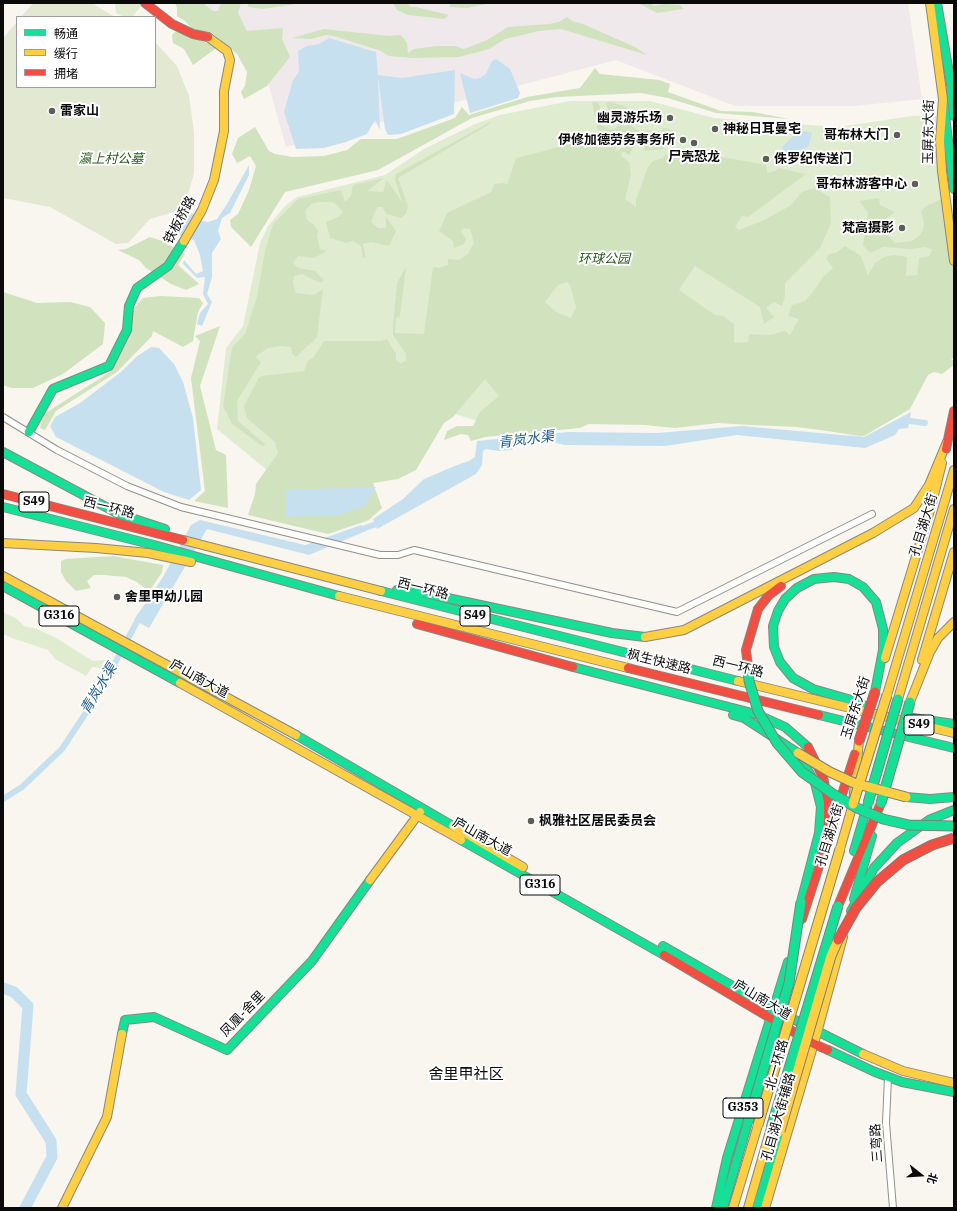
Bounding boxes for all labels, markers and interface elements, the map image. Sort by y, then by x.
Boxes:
legend [16,16,156,88]
text: 畅通 [54,26,78,41]
text: 缓行 [54,46,78,61]
text: 拥堵 [54,66,78,81]
street label: 玉屏东大街 [921,99,937,165]
place label: 雷家山 [60,103,99,119]
marker: 雷家山 [47,106,57,116]
place label: 幽灵游乐场 [597,110,662,126]
marker: 幽灵游乐场 [665,113,675,123]
place label: 神秘日耳曼宅 [723,121,801,137]
marker: 神秘日耳曼宅 [710,124,720,134]
place label: 哥布林大门 [824,127,889,143]
marker: 哥布林大门 [892,130,902,140]
place label: 伊修加德劳务事务所 [558,132,675,148]
marker: 伊修加德劳务事务所 [678,135,688,145]
marker: 尸壳恐龙 [689,138,699,148]
place label: 尸壳恐龙 [668,149,720,165]
park label: 瀛上村公墓 [79,151,143,167]
place label: 侏罗纪传送门 [774,151,852,167]
marker: 侏罗纪传送门 [761,154,771,164]
place label: 哥布林游客中心 [816,176,907,192]
marker: 哥布林游客中心 [910,179,920,189]
street label: 铁板桥路 [161,193,199,247]
place label: 梵高摄影 [842,220,894,236]
marker: 梵高摄影 [897,223,907,233]
park label: 环球公园 [578,251,630,267]
water label: 青岚水渠 [497,428,555,452]
road number: S49 [19,492,49,512]
street label: 孔目湖大街 [907,492,941,558]
street label: 西一环路 [82,494,136,522]
street label: 西一环路 [396,575,450,603]
place label: 舍里甲幼儿园 [125,589,203,605]
marker: 舍里甲幼儿园 [112,592,122,602]
road number: G316 [39,606,79,626]
road number: S49 [460,606,490,626]
street label: 枫生快速路 [626,647,692,677]
street label: 西一环路 [711,653,765,681]
street label: 庐山南大道 [167,656,231,702]
water label: 青岚水渠 [77,661,121,717]
street label: 玉屏东大街 [839,675,873,741]
road number: S49 [904,715,934,735]
street label: 孔目湖大街 [813,802,847,868]
place label: 枫雅社区居民委员会 [539,813,656,829]
street label: 庐山南大道 [450,814,514,860]
marker: 枫雅社区居民委员会 [526,816,536,826]
road number: G316 [520,875,560,895]
street label: 庐山南大道 [730,977,794,1023]
street label: 凤凰-舍里 [218,988,268,1040]
street label: 北一环路 [762,1038,792,1092]
district label: 舍里甲社区 [429,1066,503,1084]
street label: 孔目湖大街辅路 [759,1071,799,1163]
road number: G353 [723,1098,763,1118]
street label: 三弯路 [868,1123,886,1163]
north arrow [901,1155,941,1195]
text: 北 [924,1171,941,1186]

